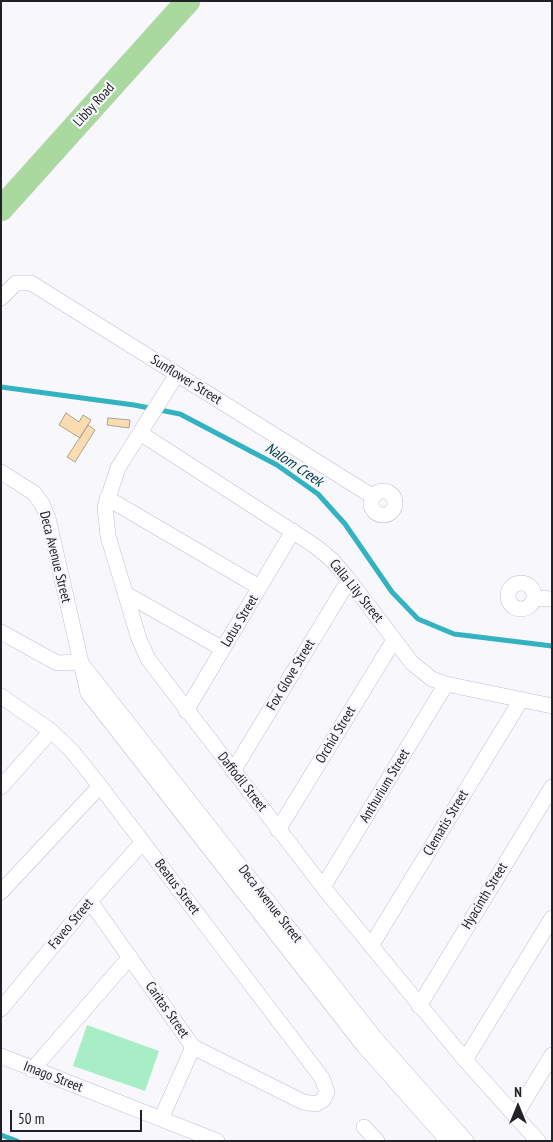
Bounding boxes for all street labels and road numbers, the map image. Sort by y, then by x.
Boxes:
street label: Libby Road [70,80,118,130]
street label: Sunflower Street [147,352,225,408]
street label: Deca Avenue Street [35,509,75,605]
street label: Calla Lily Street [325,556,387,626]
street label: Lotus Street [218,592,262,650]
street label: Fox Glove Street [263,637,319,713]
street label: Orchid Street [312,703,360,767]
street label: Anthurium Street [356,746,414,826]
street label: Daffodil Street [214,749,270,815]
street label: Clematis Street [420,787,472,859]
street label: Beatus Street [151,856,203,918]
street label: Hyacinth Street [459,860,511,932]
street label: Deca Avenue Street [234,862,306,946]
street label: Faveo Street [45,895,97,953]
street label: Caritas Street [142,979,192,1041]
street label: Imago Street [21,1058,85,1096]

